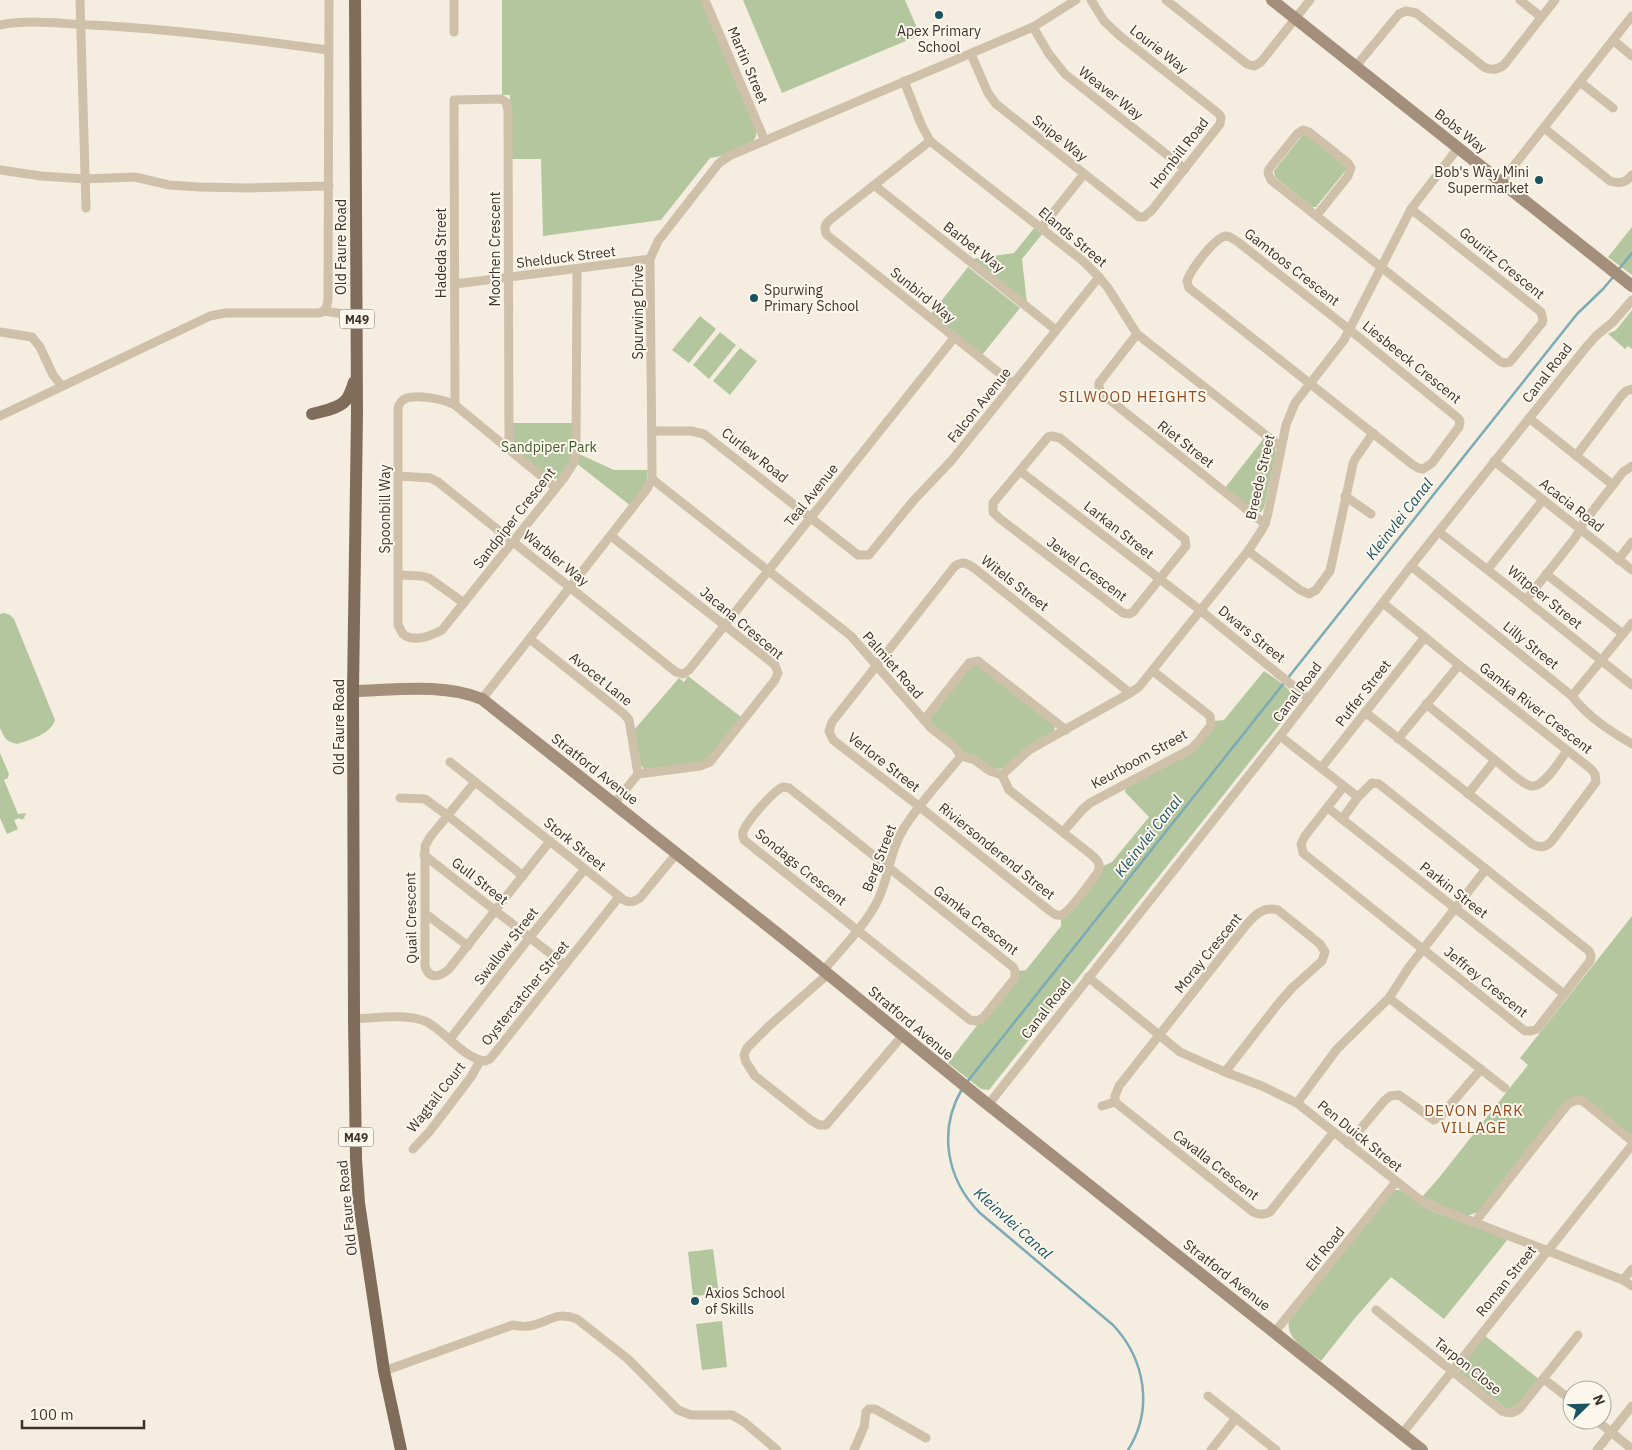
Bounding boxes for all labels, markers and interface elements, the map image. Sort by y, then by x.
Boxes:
marker: Apex Primary School [933,9,945,21]
street label: Lourie Way [1126,21,1192,77]
place label: Apex Primary School [897,22,981,56]
street label: Martin Street [724,24,772,106]
street label: Weaver Way [1075,62,1147,124]
street label: Bobs Way [1431,105,1491,157]
street label: Snipe Way [1029,111,1091,165]
street label: Hornbill Road [1146,114,1212,192]
place label: Bob's Way Mini Supermarket [1434,163,1529,197]
marker: Bob's Way Mini Supermarket [1533,174,1545,186]
street label: Moorhen Crescent [486,191,504,306]
street label: Old Faure Road [332,199,350,295]
street label: Elands Street [1035,203,1111,271]
street label: Hadeda Street [432,208,450,298]
street label: Barbet Way [940,218,1008,276]
street label: Gouritz Crescent [1456,223,1548,303]
street label: Gamtoos Crescent [1241,224,1343,310]
street label: Shelduck Street [515,242,617,272]
street label: Sunbird Way [887,263,959,327]
street label: Spurwing Drive [629,264,647,359]
place label: Spurwing Primary School [764,281,859,315]
marker: Spurwing Primary School [748,292,760,304]
road number: M49 [340,310,374,328]
street label: Liesbeeck Crescent [1359,317,1465,407]
street label: Canal Road [1518,340,1576,406]
street label: Falcon Avenue [943,364,1015,446]
district label: SILWOOD HEIGHTS [1059,387,1207,406]
street label: Riet Street [1154,416,1218,472]
street label: Curlew Road [718,423,792,487]
street label: Breede Street [1241,432,1279,521]
park label: Sandpiper Park [501,438,598,456]
street label: Teal Avenue [780,460,842,530]
street label: Spoonbill Way [376,464,394,554]
street label: Sandpiper Crescent [469,464,559,572]
water label: Kleinvlei Canal [1361,474,1437,564]
street label: Acacia Road [1536,474,1608,536]
street label: Larkan Street [1080,497,1158,563]
street label: Warbler Way [519,526,593,590]
street label: Jewel Crescent [1043,533,1131,605]
street label: Witels Street [978,551,1052,615]
street label: Witpeer Street [1504,561,1586,633]
street label: Jacana Crescent [697,583,788,663]
street label: Dwars Street [1215,601,1289,667]
street label: Lilly Street [1499,617,1563,673]
street label: Palmiet Road [859,628,927,702]
street label: Avocet Lane [566,648,637,710]
street label: Puffer Street [1331,656,1395,730]
street label: Canal Road [1268,658,1326,726]
street label: Gamka River Crescent [1476,658,1596,758]
street label: Old Faure Road [330,679,348,775]
street label: Keurboom Street [1088,725,1190,793]
street label: Verlore Street [844,728,924,796]
street label: Stratford Avenue [548,729,643,809]
water label: Kleinvlei Canal [1110,791,1186,881]
street label: Riviersonderend Street [935,798,1059,904]
street label: Stork Street [540,813,610,875]
street label: Berg Street [858,822,900,894]
street label: Sondags Crescent [752,825,851,910]
street label: Gull Street [448,853,512,909]
street label: Parkin Street [1416,858,1492,922]
street label: Quail Crescent [401,872,421,964]
street label: Gamka Crescent [930,881,1022,959]
street label: Swallow Street [470,903,542,989]
street label: Moray Crescent [1170,909,1246,997]
street label: Oystercatcher Street [477,937,573,1049]
street label: Jeffrey Crescent [1440,943,1532,1021]
street label: Canal Road [1017,976,1075,1042]
street label: Stratford Avenue [865,982,958,1064]
street label: Wagtail Court [403,1058,469,1136]
street label: Pen Duick Street [1314,1096,1406,1176]
district label: DEVON PARK VILLAGE [1424,1101,1524,1137]
street label: Cavalla Crescent [1169,1126,1263,1204]
road number: M49 [338,1128,374,1146]
street label: Old Faure Road [333,1159,361,1257]
water label: Kleinvlei Canal [970,1183,1056,1263]
street label: Elf Road [1302,1223,1348,1275]
street label: Stratford Avenue [1180,1235,1275,1315]
street label: Roman Street [1472,1242,1540,1320]
place label: Axios School of Skills [705,1284,785,1318]
marker: Axios School of Skills [689,1295,701,1307]
street label: Tarpon Close [1431,1333,1506,1399]
north arrow [1562,1380,1612,1430]
text: N [1589,1392,1609,1408]
scale bar [22,1398,145,1430]
text: 100 m [30,1405,74,1424]

